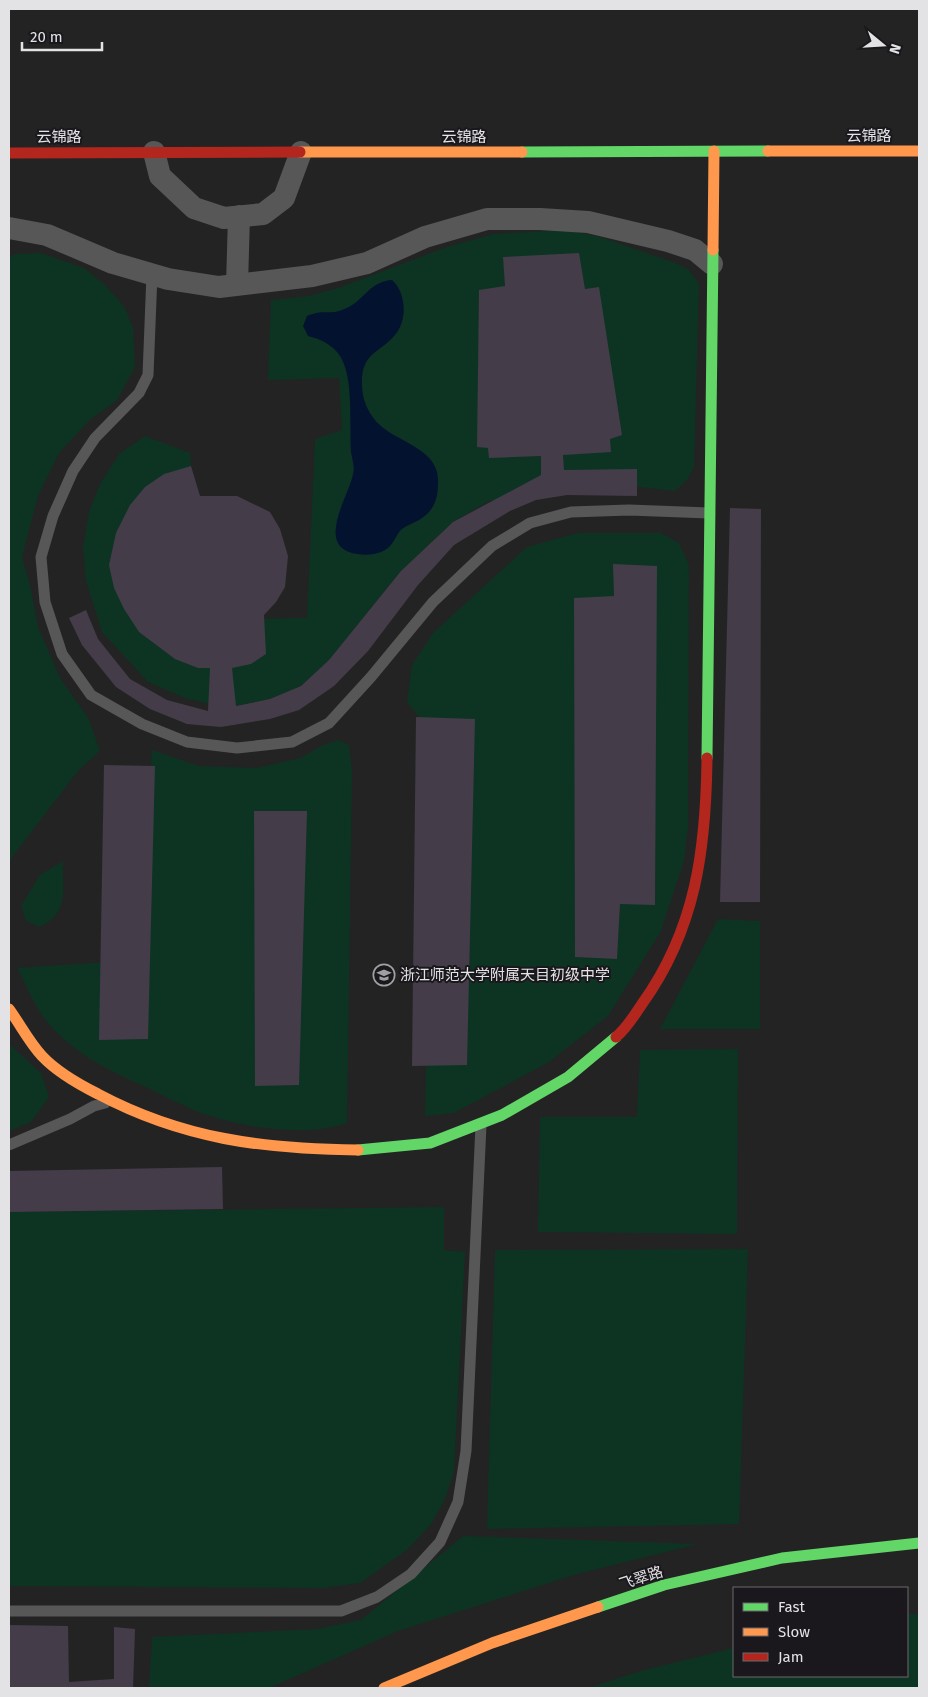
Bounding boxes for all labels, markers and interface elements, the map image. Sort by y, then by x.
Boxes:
scale bar [22,20,102,52]
north arrow [858,20,908,70]
text: 20 m [30,28,63,46]
text: N [885,42,904,56]
street label: 云锦路 [846,127,892,145]
street label: 云锦路 [36,128,82,146]
street label: 云锦路 [441,128,487,146]
school or university icon: 浙江师范大学附属天目初级中学 [372,963,396,987]
place label: 浙江师范大学附属天目初级中学 [400,966,610,984]
street label: 飞翠路 [617,1562,665,1594]
legend [733,1587,908,1677]
text: Fast [778,1598,805,1616]
text: Slow [778,1623,810,1641]
text: Jam [778,1648,804,1666]

